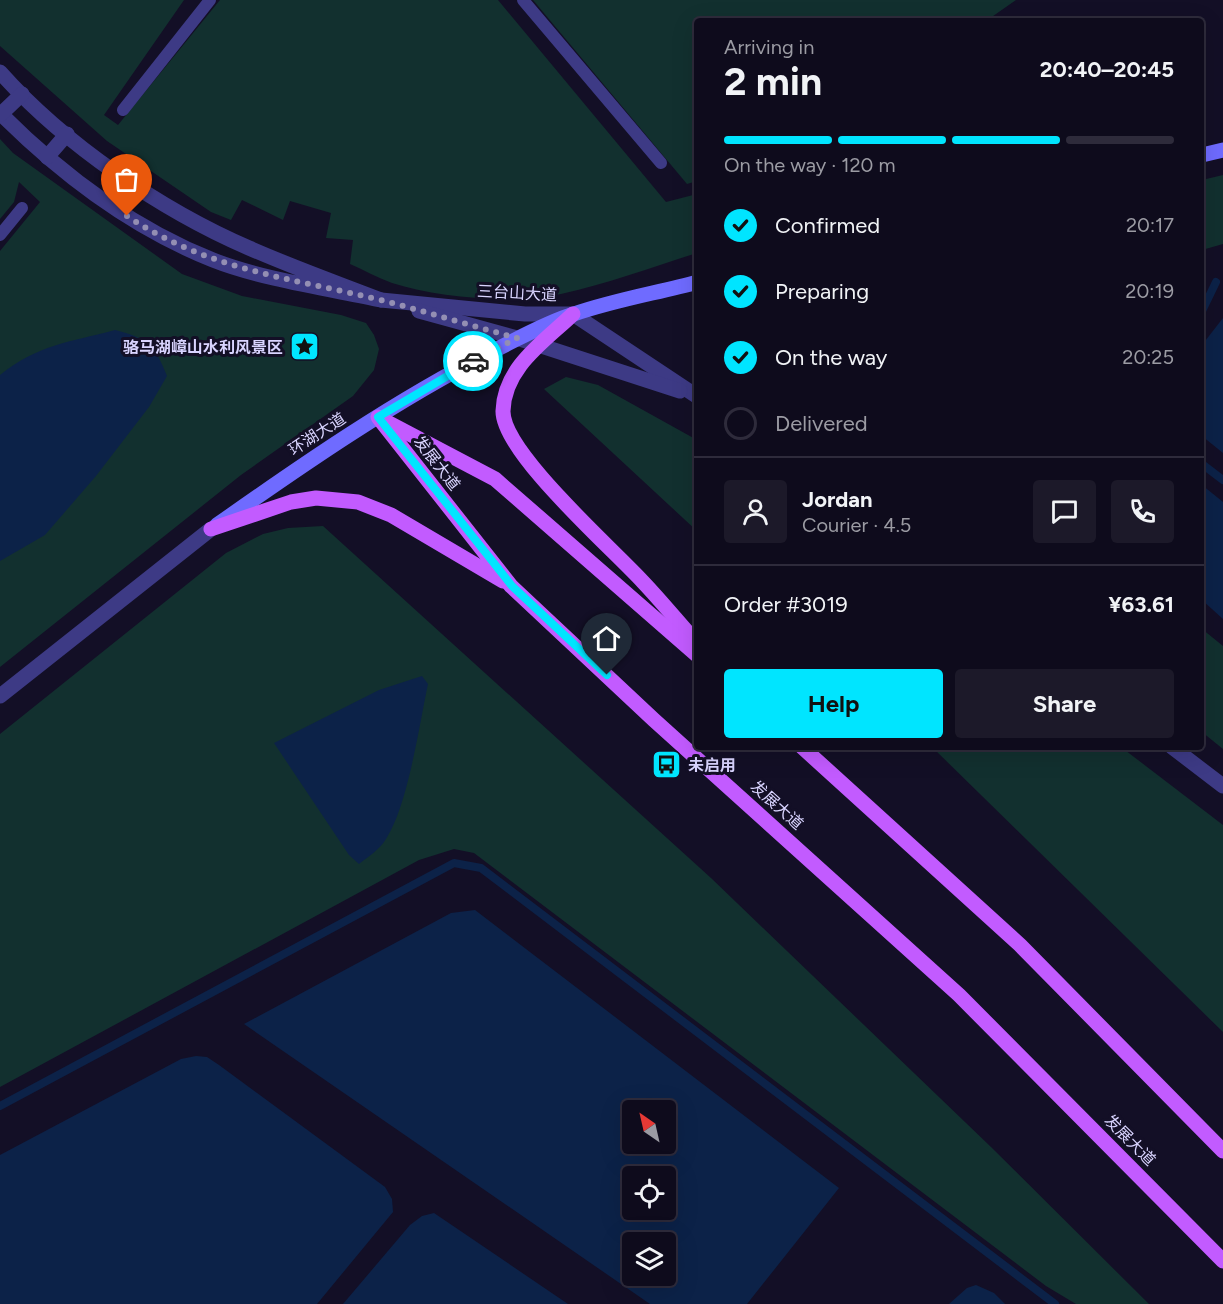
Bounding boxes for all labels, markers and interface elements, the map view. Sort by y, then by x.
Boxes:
text: Arriving in [724,35,814,59]
text: 20:40–20:45 [1040,56,1174,83]
text: 2 min [724,58,822,105]
text: On the way · 120 m [724,153,895,177]
pin [101,154,152,216]
icon: bag [110,163,143,196]
icon: check [724,209,757,242]
text: Confirmed [775,212,880,239]
text: 20:17 [1126,213,1174,237]
icon: check [724,275,757,308]
text: Preparing [775,278,869,305]
text: 20:19 [1125,279,1174,303]
street label: 三台山大道 [477,281,557,305]
place icon: 骆马湖嶂山水利风景区 [288,331,320,363]
courier [443,331,503,391]
place label: 骆马湖嶂山水利风景区 [123,338,283,357]
icon: check [724,341,757,374]
text: On the way [775,344,887,371]
icon: car [457,345,490,378]
text: 20:25 [1122,345,1174,369]
street label: 环湖大道 [285,409,349,459]
text: Delivered [775,410,868,437]
street label: 发展大道 [410,432,464,494]
button: person [724,480,787,543]
button: chat [1033,480,1096,543]
button: phone [1111,480,1174,543]
text: Jordan [802,486,873,513]
text: Courier · 4.5 [802,513,911,537]
text: Order #3019 [724,591,848,618]
text: ¥63.61 [1108,591,1174,618]
pin [581,613,632,675]
icon: home [590,622,623,655]
button: Help [724,669,943,738]
button: Share [955,669,1174,738]
bus stop icon: 未启用 [651,749,683,781]
place label: 未启用 [688,756,736,775]
street label: 发展大道 [747,777,807,833]
north arrow [622,1100,676,1154]
map controls [622,1100,676,1286]
street label: 发展大道 [1101,1111,1159,1169]
button: locate [622,1166,676,1220]
button: layers [622,1232,676,1286]

